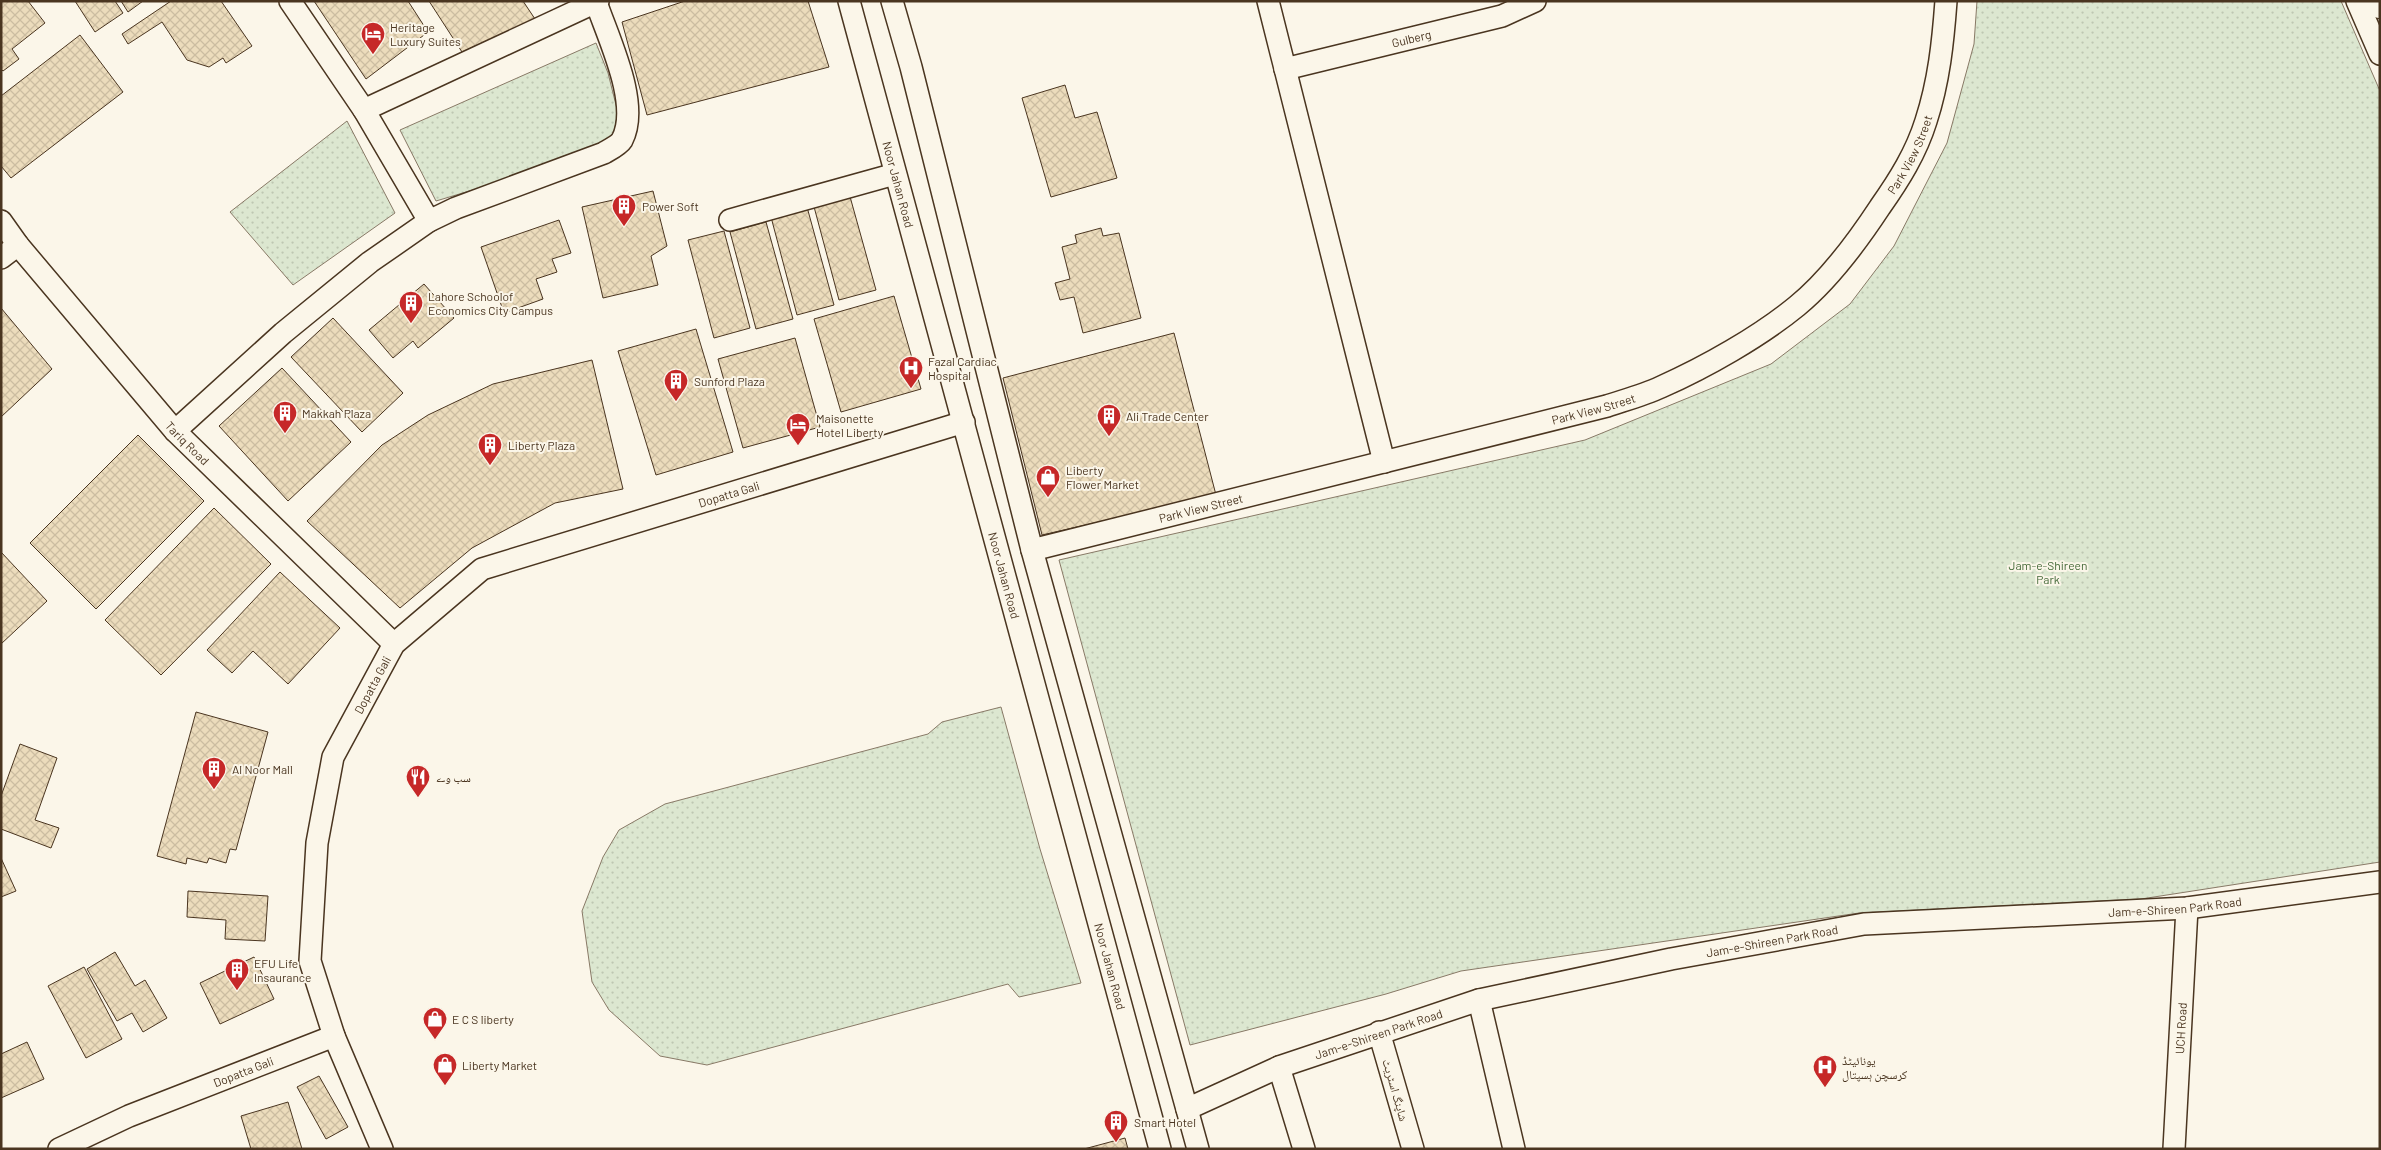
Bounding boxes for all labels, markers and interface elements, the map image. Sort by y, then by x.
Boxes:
place label: Heritage Luxury Suites [390,20,461,48]
hotel icon: Heritage Luxury Suites [360,21,386,55]
street label: Gulberg [1390,27,1432,50]
street label: Park View Street [1884,113,1934,196]
street label: Noor Jahan Road [880,140,917,229]
building icon: Power Soft [611,193,637,227]
place label: Power Soft [642,199,699,213]
place label: Lahore Schoolof Economics City Campus [428,289,553,317]
building icon: Lahore Schoolof Economics City Campus [398,290,424,324]
place label: Fazal Cardiac Hospital [928,354,997,382]
hospital icon: Fazal Cardiac Hospital [898,355,924,389]
building icon: Sunford Plaza [663,368,689,402]
place label: Sunford Plaza [694,374,765,388]
street label: Park View Street [1550,390,1637,427]
building icon: Makkah Plaza [272,400,298,434]
building icon: Ali Trade Center [1096,403,1122,437]
place label: Makkah Plaza [302,406,371,420]
place label: Ali Trade Center [1126,409,1209,423]
place label: Maisonette Hotel Liberty [816,411,884,439]
hotel icon: Maisonette Hotel Liberty [785,412,811,446]
street label: Tariq Road [163,418,212,467]
building icon: Liberty Plaza [477,432,503,466]
place label: Liberty Plaza [508,438,575,452]
place label: Liberty Flower Market [1066,463,1139,491]
shop icon: Liberty Flower Market [1035,464,1061,498]
street label: Dopatta Gali [697,478,761,510]
street label: Park View Street [1157,490,1244,525]
street label: Noor Jahan Road [986,530,1023,620]
park label: Jam-e-Shireen Park [2009,558,2087,586]
street label: Dopatta Gali [351,654,393,716]
building icon: Al Noor Mall [201,756,227,790]
place label: Al Noor Mall [232,762,293,776]
restaurant icon: سب وے [405,764,431,798]
place label: سب وے [436,770,471,785]
street label: Jam-e-Shireen Park Road [2108,894,2242,919]
street label: Noor Jahan Road [1092,921,1129,1011]
street label: Jam-e-Shireen Park Road [1705,922,1839,960]
place label: EFU Life Insaurance [254,956,311,984]
building icon: EFU Life Insaurance [224,957,250,991]
street label: UCH Road [2172,1002,2189,1054]
shop icon: E C S liberty [422,1006,448,1040]
street label: Jam-e-Shireen Park Road [1313,1006,1444,1062]
place label: E C S liberty [452,1012,514,1026]
shop icon: Liberty Market [432,1052,458,1086]
street label: Dopatta Gali [211,1053,275,1089]
place label: یونائیٹڈ کرسچن ہسپتال [1842,1053,1907,1082]
hospital icon: یونائیٹڈ کرسچن ہسپتال [1812,1054,1838,1088]
street label: شاپنگ اسٹریٹ [1379,1057,1412,1123]
place label: Liberty Market [462,1058,537,1072]
building icon: Smart Hotel [1103,1109,1129,1143]
place label: Smart Hotel [1134,1115,1196,1129]

